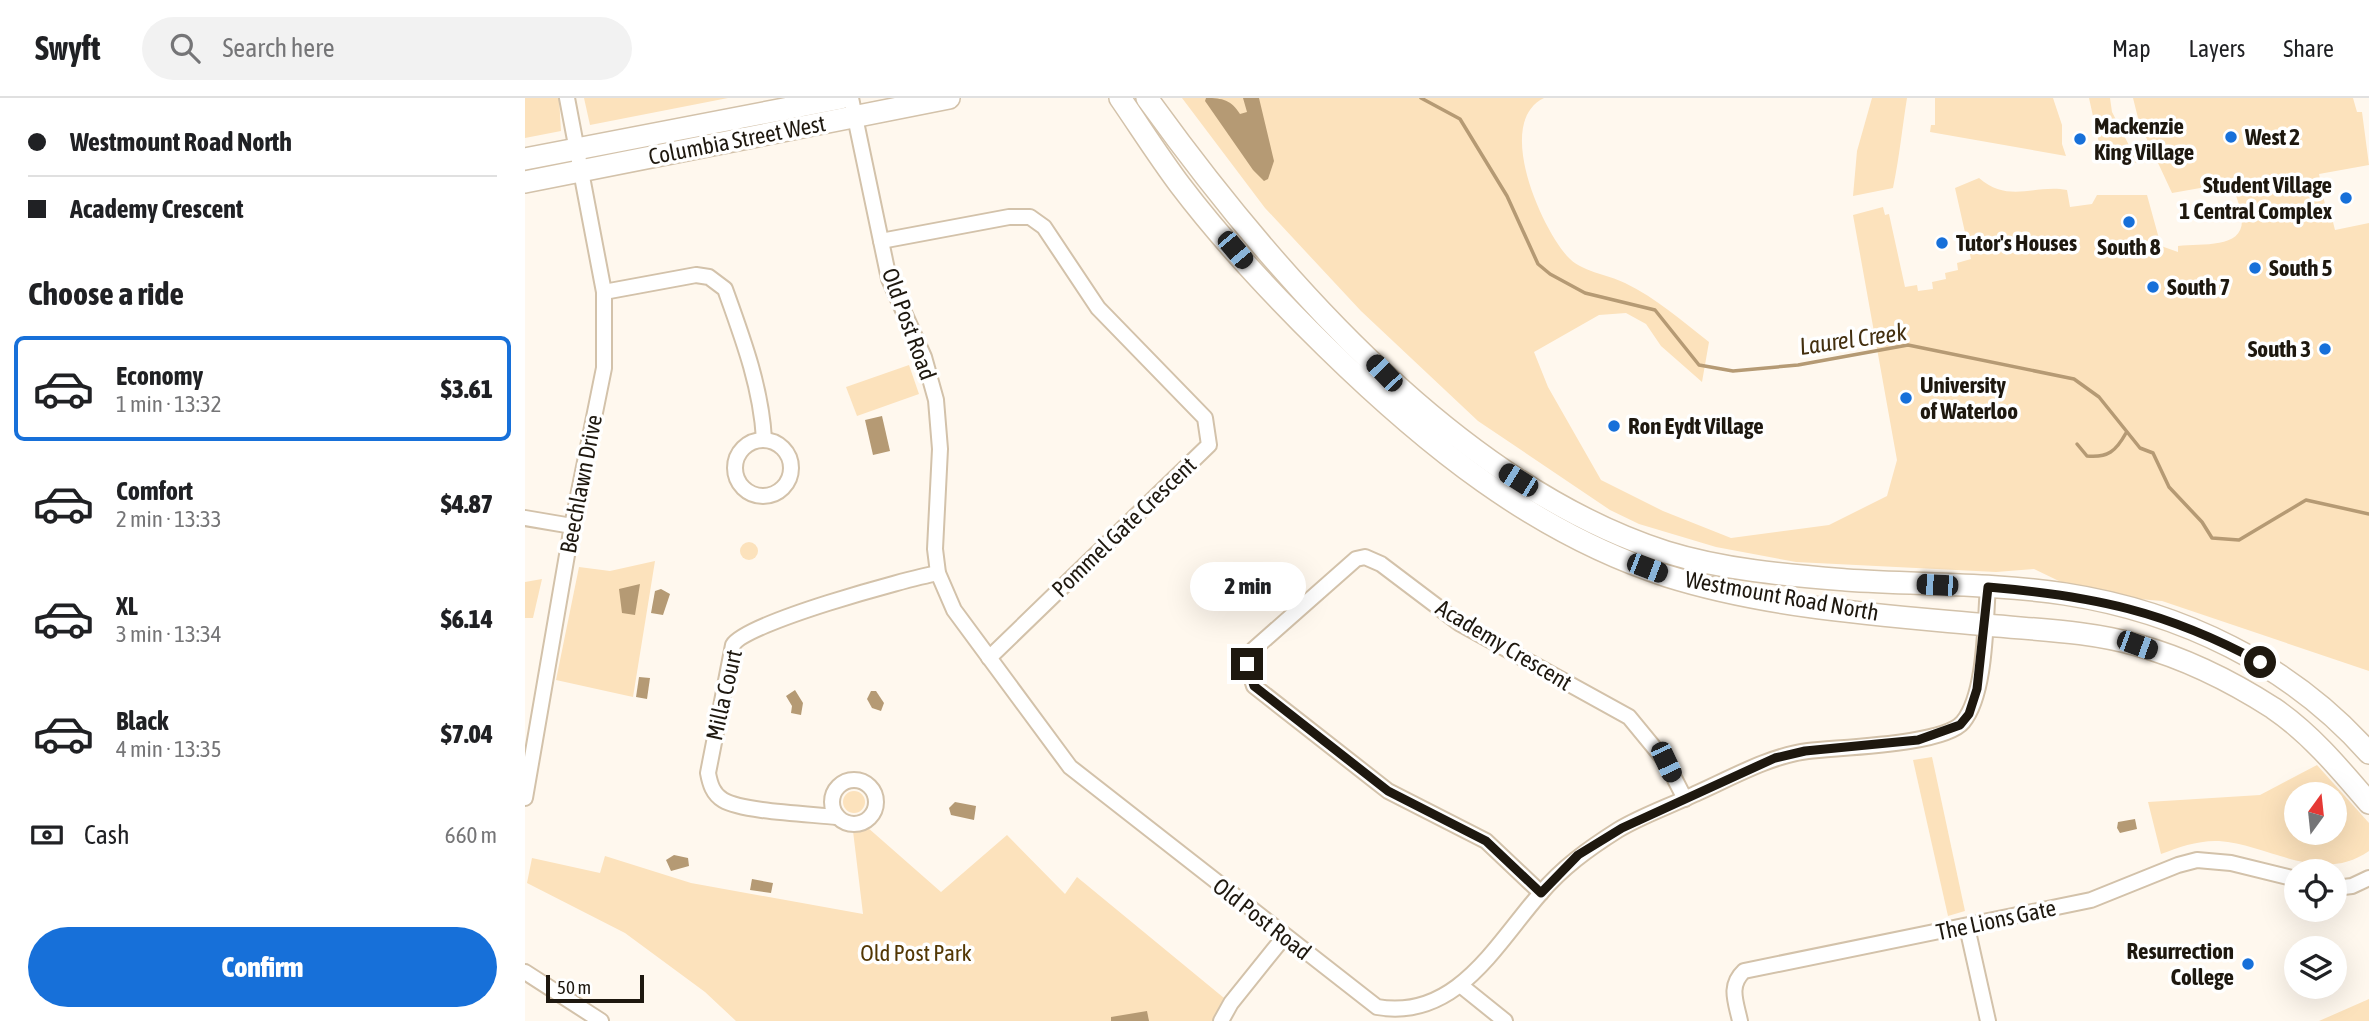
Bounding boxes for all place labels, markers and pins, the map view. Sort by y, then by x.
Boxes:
place label: Mackenzie King Village [2094,113,2194,165]
place label: West 2 [2244,124,2300,150]
marker: West 2 [2223,129,2239,145]
marker: Mackenzie King Village [2072,131,2088,147]
place label: Student Village 1 Central Complex [2179,172,2332,224]
marker: Student Village 1 Central Complex [2338,190,2354,206]
marker: South 8 [2121,214,2137,230]
place label: Tutor's Houses [1956,230,2077,256]
place label: South 8 [2097,234,2161,260]
marker: Tutor's Houses [1934,235,1950,251]
place label: South 5 [2269,255,2333,281]
marker: South 5 [2247,260,2263,276]
place label: South 7 [2167,274,2230,300]
marker: South 7 [2145,279,2161,295]
place label: South 3 [2248,336,2311,362]
marker: South 3 [2317,341,2333,357]
place label: University of Waterloo [1920,372,2018,424]
marker: University of Waterloo [1898,390,1914,406]
place label: Ron Eydt Village [1628,413,1764,439]
marker: Ron Eydt Village [1606,418,1622,434]
place label: Resurrection College [2127,938,2234,990]
marker: Resurrection College [2240,956,2256,972]

